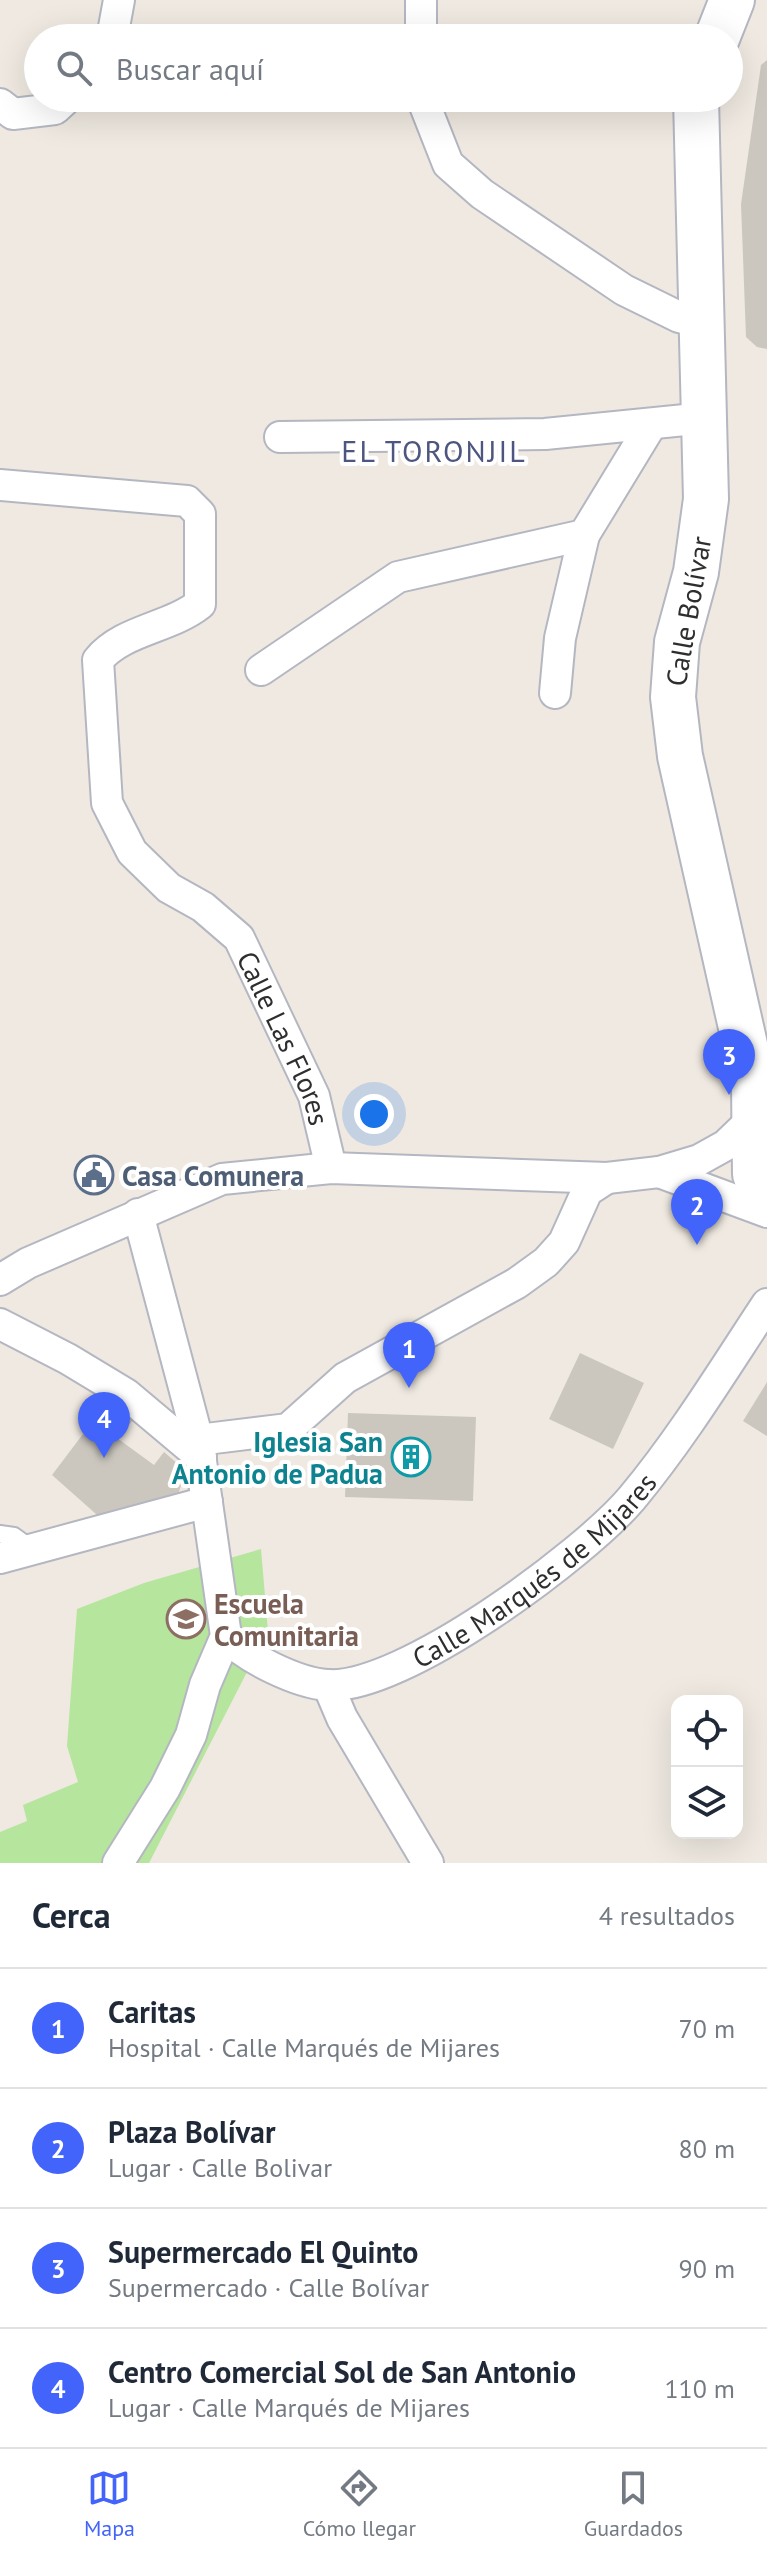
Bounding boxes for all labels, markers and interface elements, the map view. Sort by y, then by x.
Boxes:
search box [24,24,743,112]
icon: search [52,46,96,90]
text: Buscar aquí [116,49,264,88]
district label: EL TORONJIL [341,431,527,470]
street label: Calle Bolívar [657,533,719,689]
street label: Calle Las Flores [229,945,339,1129]
pin: 3 [703,1029,755,1095]
your location [354,1094,394,1134]
public building icon: Casa Comunera [73,1154,115,1196]
place label: Casa Comunera [122,1157,304,1194]
pin: 2 [671,1179,723,1245]
pin: 1 [383,1322,435,1388]
pin: 4 [78,1392,130,1458]
place label: Iglesia San Antonio de Padua [172,1423,383,1492]
building icon: Iglesia San Antonio de Padua [390,1436,432,1478]
street label: Calle Marqués de Mijares [406,1465,664,1676]
place label: Escuela Comunitaria [214,1585,359,1654]
school or university icon: Escuela Comunitaria [165,1598,207,1640]
map controls [671,1695,743,1839]
button: locate [671,1695,743,1767]
button: layers [671,1767,743,1839]
text: Cerca [32,1893,111,1937]
text: 4 resultados [599,1899,735,1932]
text: Caritas [108,1992,196,2031]
text: 1 [51,2012,65,2045]
text: 70 m [679,2012,735,2045]
text: Hospital · Calle Marqués de Mijares [108,2031,500,2064]
text: Plaza Bolívar [108,2112,276,2151]
text: 2 [51,2132,65,2165]
text: 80 m [679,2132,735,2165]
text: Lugar · Calle Bolivar [108,2151,332,2184]
text: Supermercado El Quinto [108,2232,418,2271]
text: 3 [51,2252,65,2285]
text: 90 m [679,2252,735,2285]
text: Supermercado · Calle Bolívar [108,2271,429,2304]
text: Centro Comercial Sol de San Antonio [108,2352,576,2391]
text: 4 [51,2372,65,2405]
text: 110 m [664,2372,735,2405]
text: Lugar · Calle Marqués de Mijares [108,2391,470,2424]
tab: Mapa [84,2466,135,2542]
tab: Cómo llegar [303,2466,416,2542]
tab: Guardados [584,2466,683,2542]

